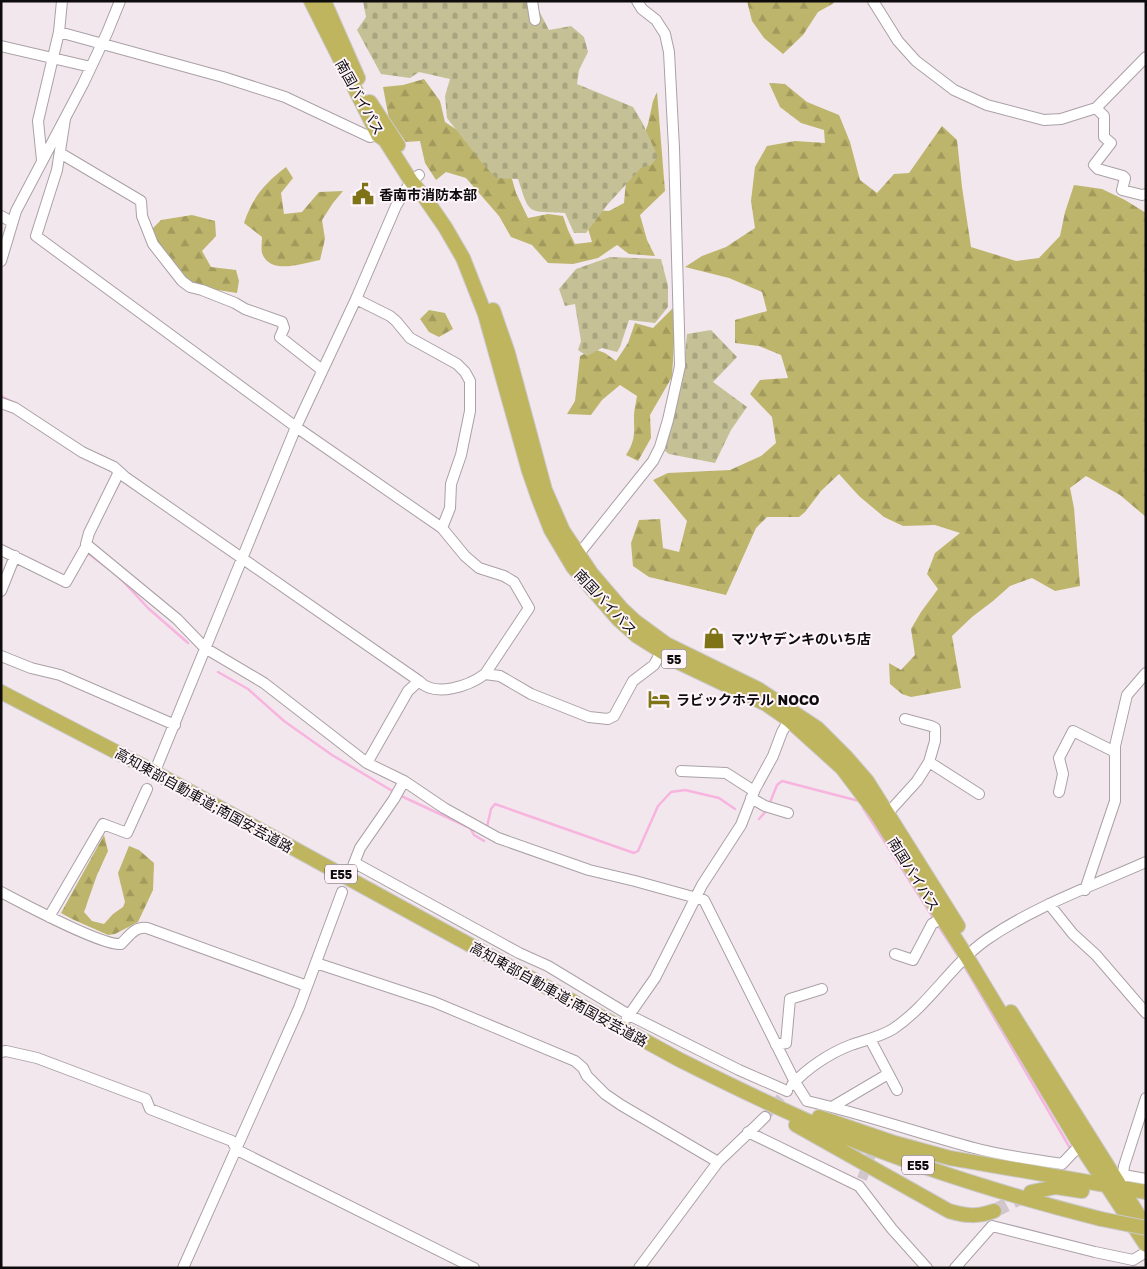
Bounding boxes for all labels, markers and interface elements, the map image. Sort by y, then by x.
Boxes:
street label: 南国バイパス [332,56,388,138]
public building icon: 香南市消防本部 [350,181,376,207]
place label: 香南市消防本部 [379,186,477,203]
street label: 南国バイパス [571,566,641,638]
shop icon: マツヤデンキのいち店 [701,625,727,651]
place label: マツヤデンキのいち店 [731,630,871,647]
road number: 55 [662,650,686,669]
hotel icon: ラビックホテル NOCO [646,686,672,712]
place label: ラビックホテル NOCO [676,691,820,708]
street label: 高知東部自動車道;南国安芸道路 [112,744,296,856]
street label: 南国バイパス [885,834,943,914]
road number: E55 [325,864,357,884]
street label: 高知東部自動車道;南国安芸道路 [467,938,651,1050]
road number: E55 [902,1156,934,1174]

